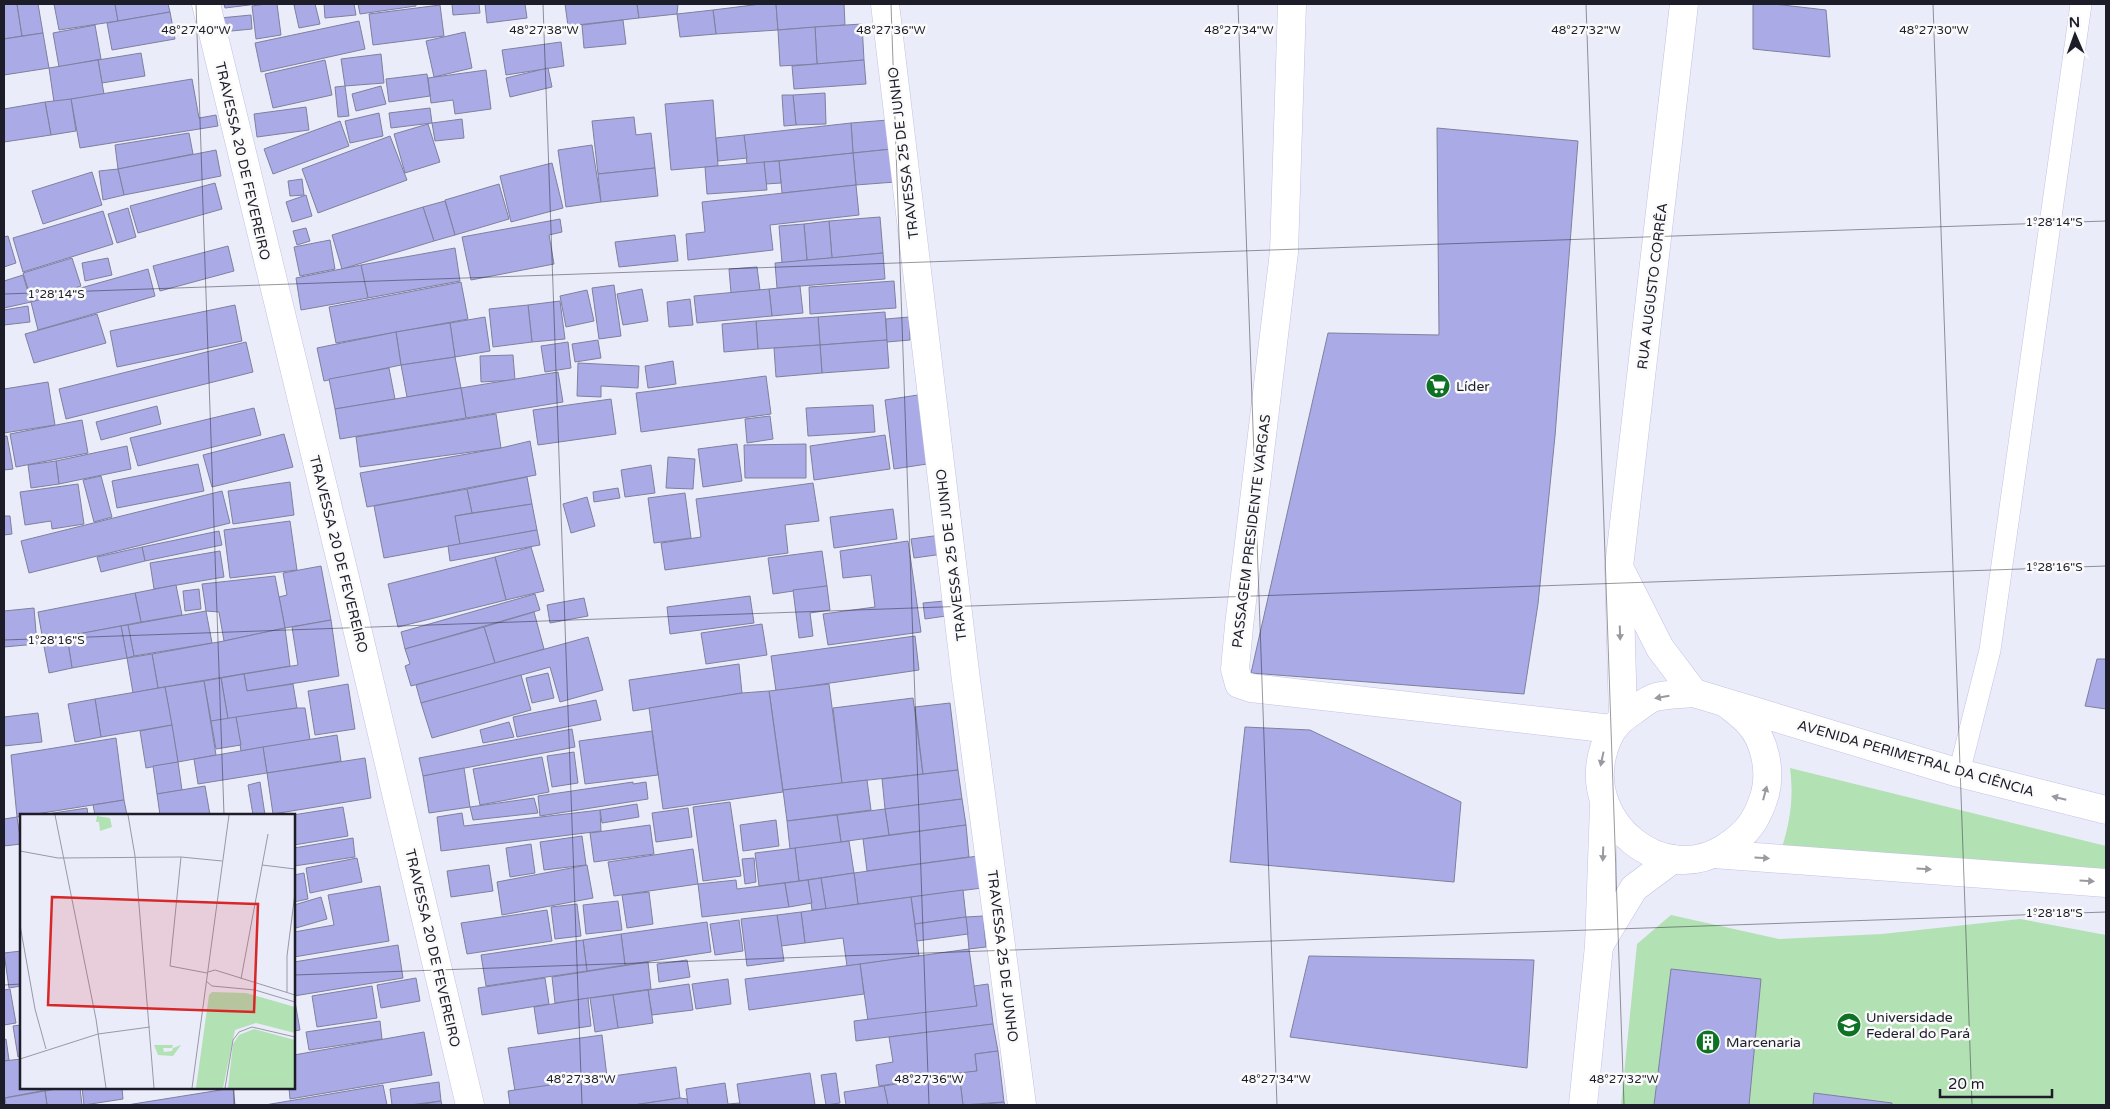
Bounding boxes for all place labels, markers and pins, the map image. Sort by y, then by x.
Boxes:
supermarket icon: Líder [1425,373,1451,399]
place label: Líder [1456,378,1490,395]
place label: Universidade Federal do Pará [1866,1009,1970,1042]
school or university icon: Universidade Federal do Pará [1836,1012,1862,1038]
building icon: Marcenaria [1695,1029,1721,1055]
place label: Marcenaria [1726,1034,1801,1051]

